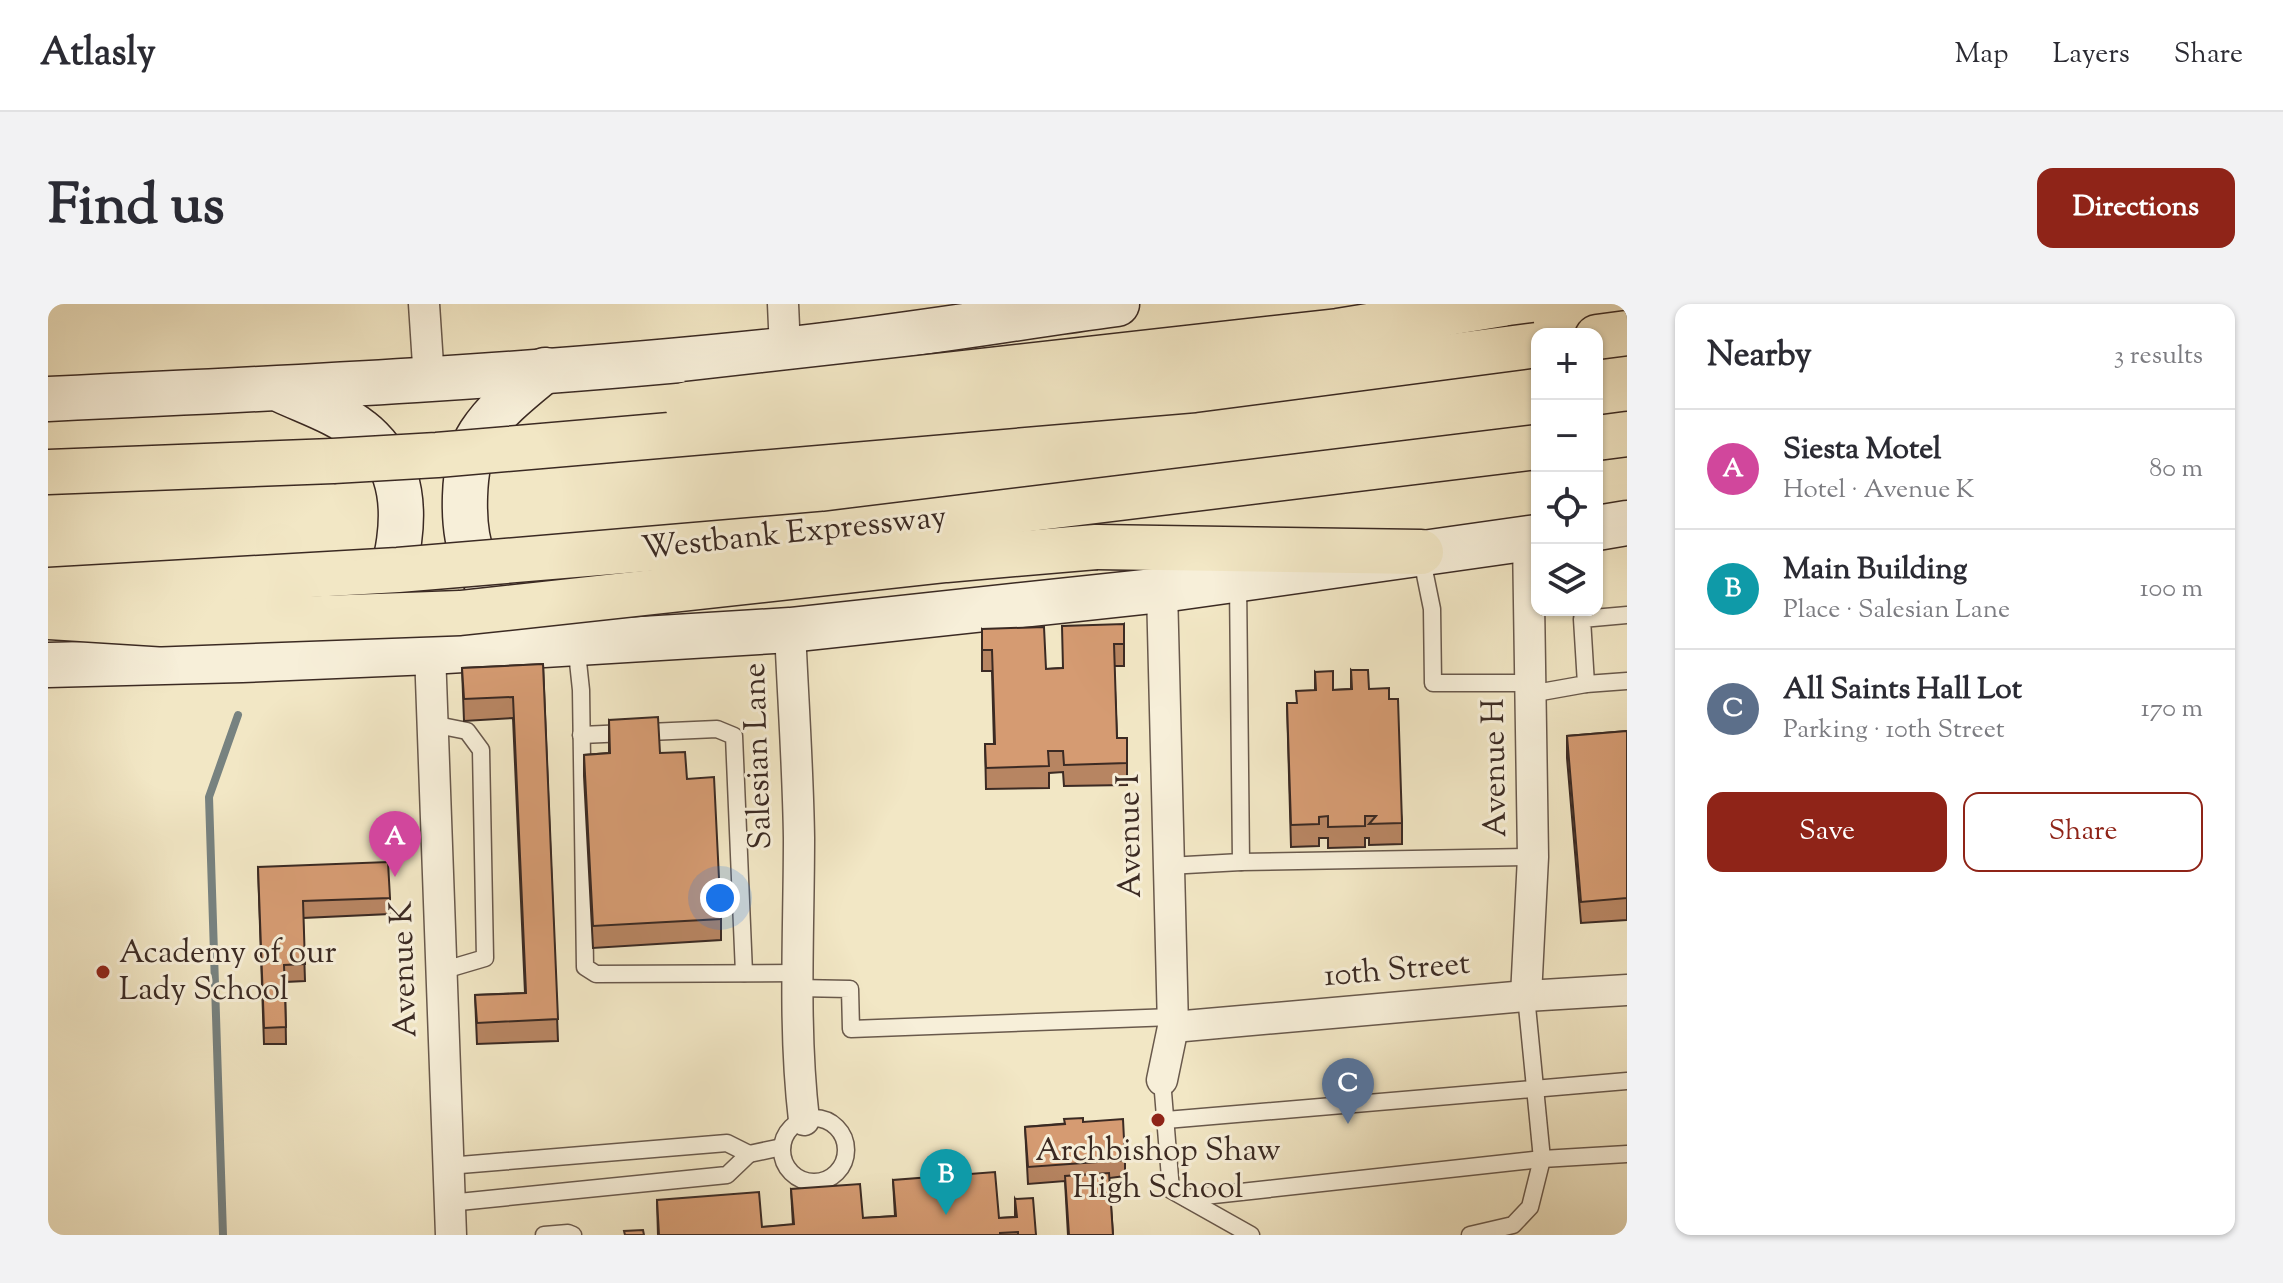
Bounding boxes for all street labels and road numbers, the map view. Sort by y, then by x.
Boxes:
street label: Westbank Expressway [639,495,949,573]
street label: Salesian Lane [733,662,785,850]
street label: Avenue H [1472,698,1520,838]
street label: Avenue I [1107,773,1155,899]
street label: Avenue K [380,900,430,1038]
street label: 10th Street [1322,942,1472,1000]

